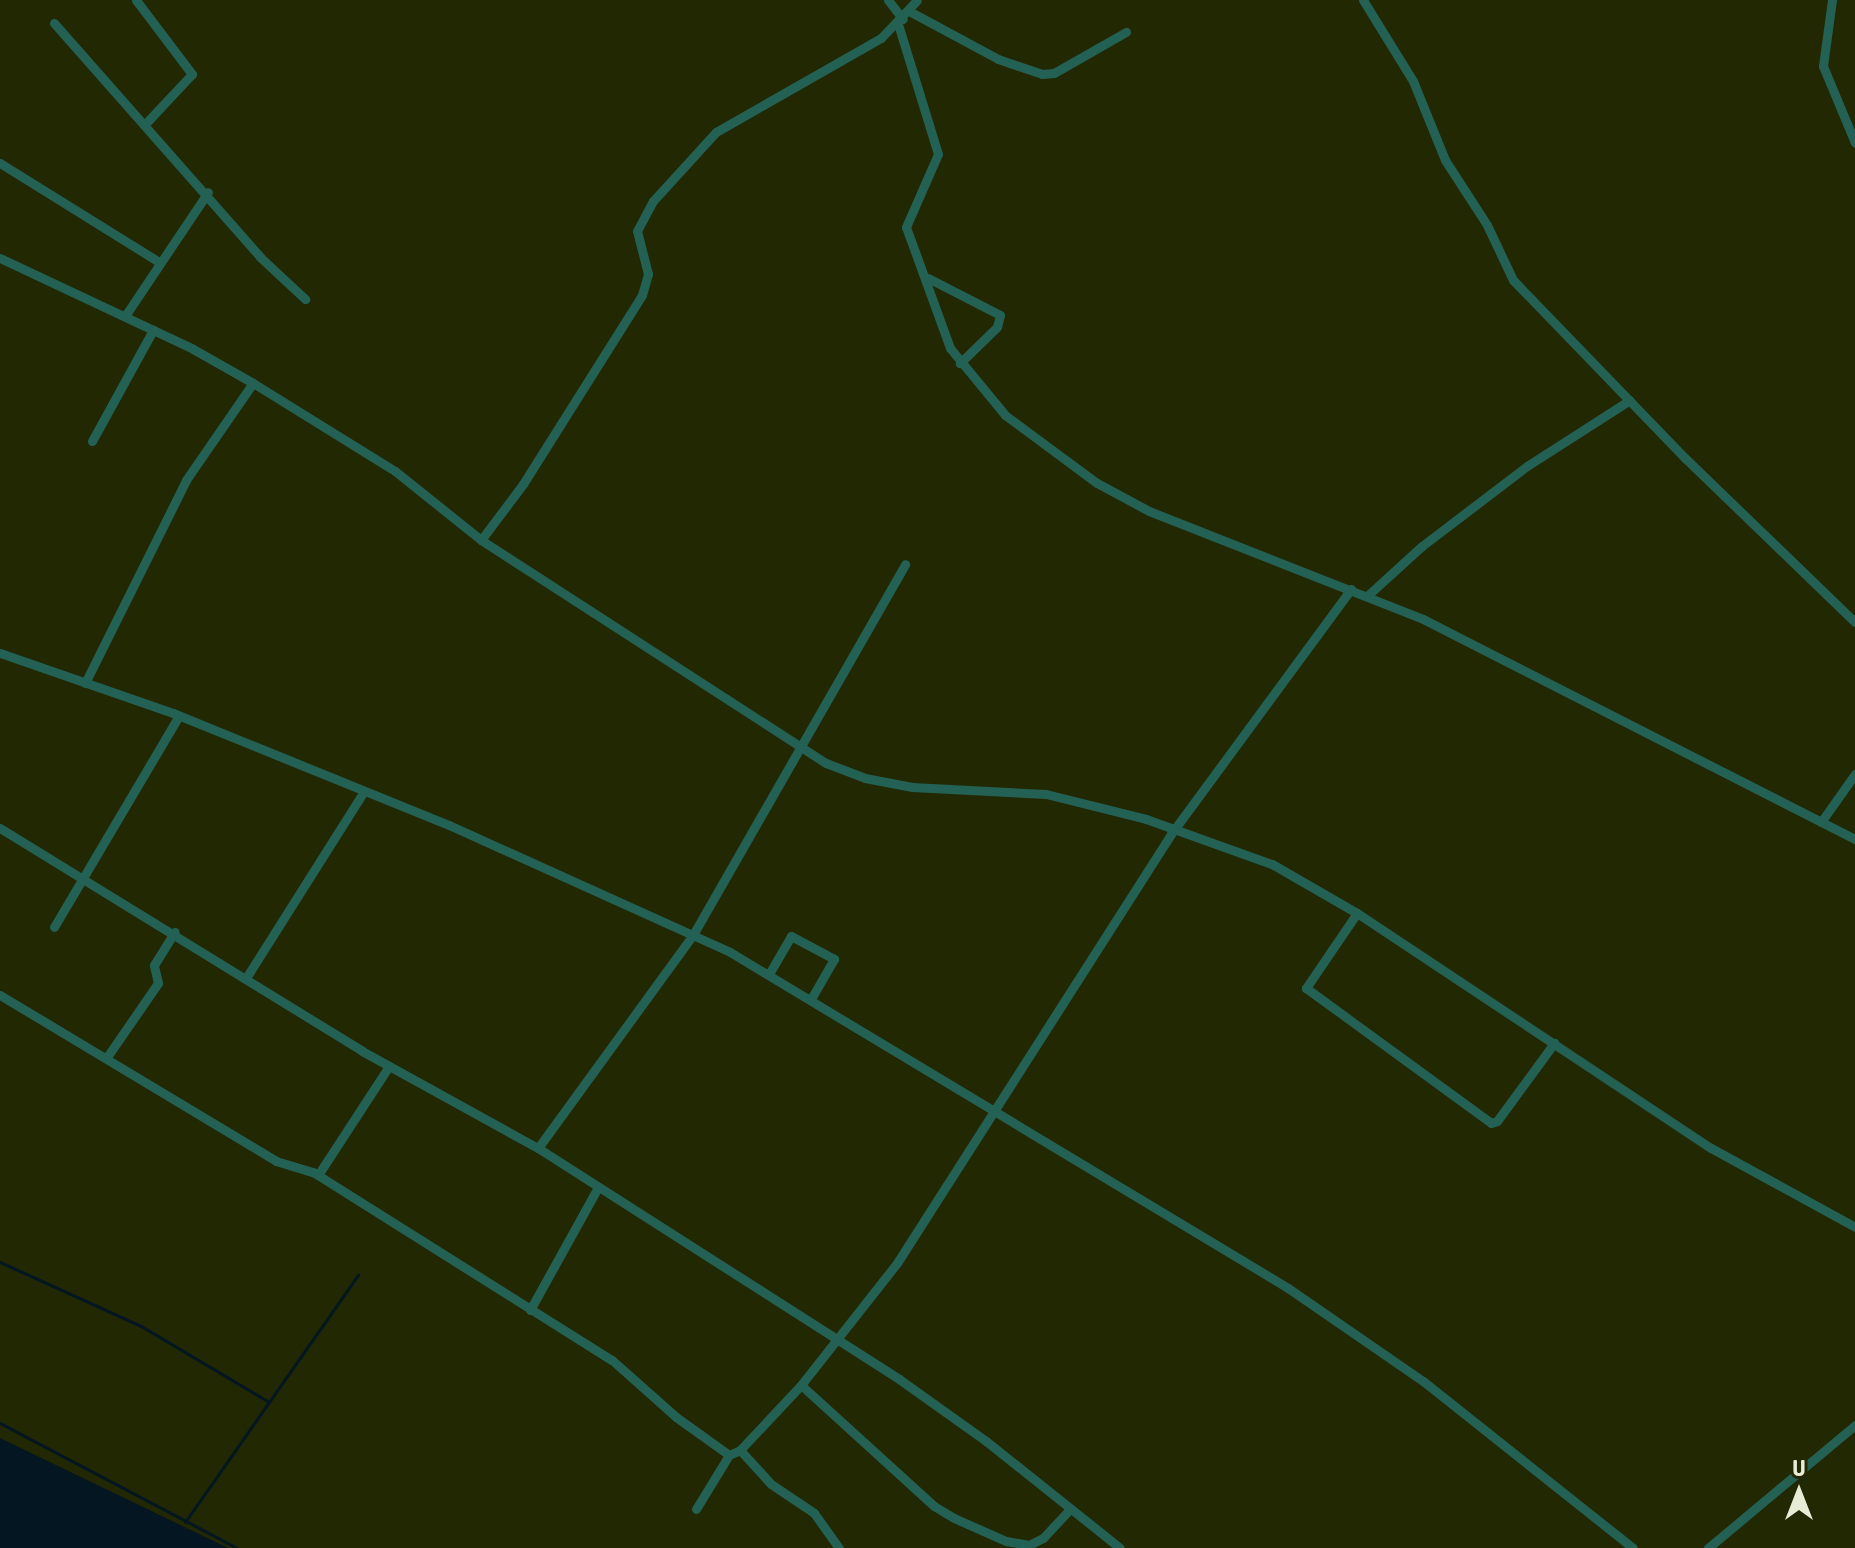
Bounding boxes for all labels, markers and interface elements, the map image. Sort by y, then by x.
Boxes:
north arrow [1759,1452,1839,1532]
text: U [1793,1455,1805,1481]

